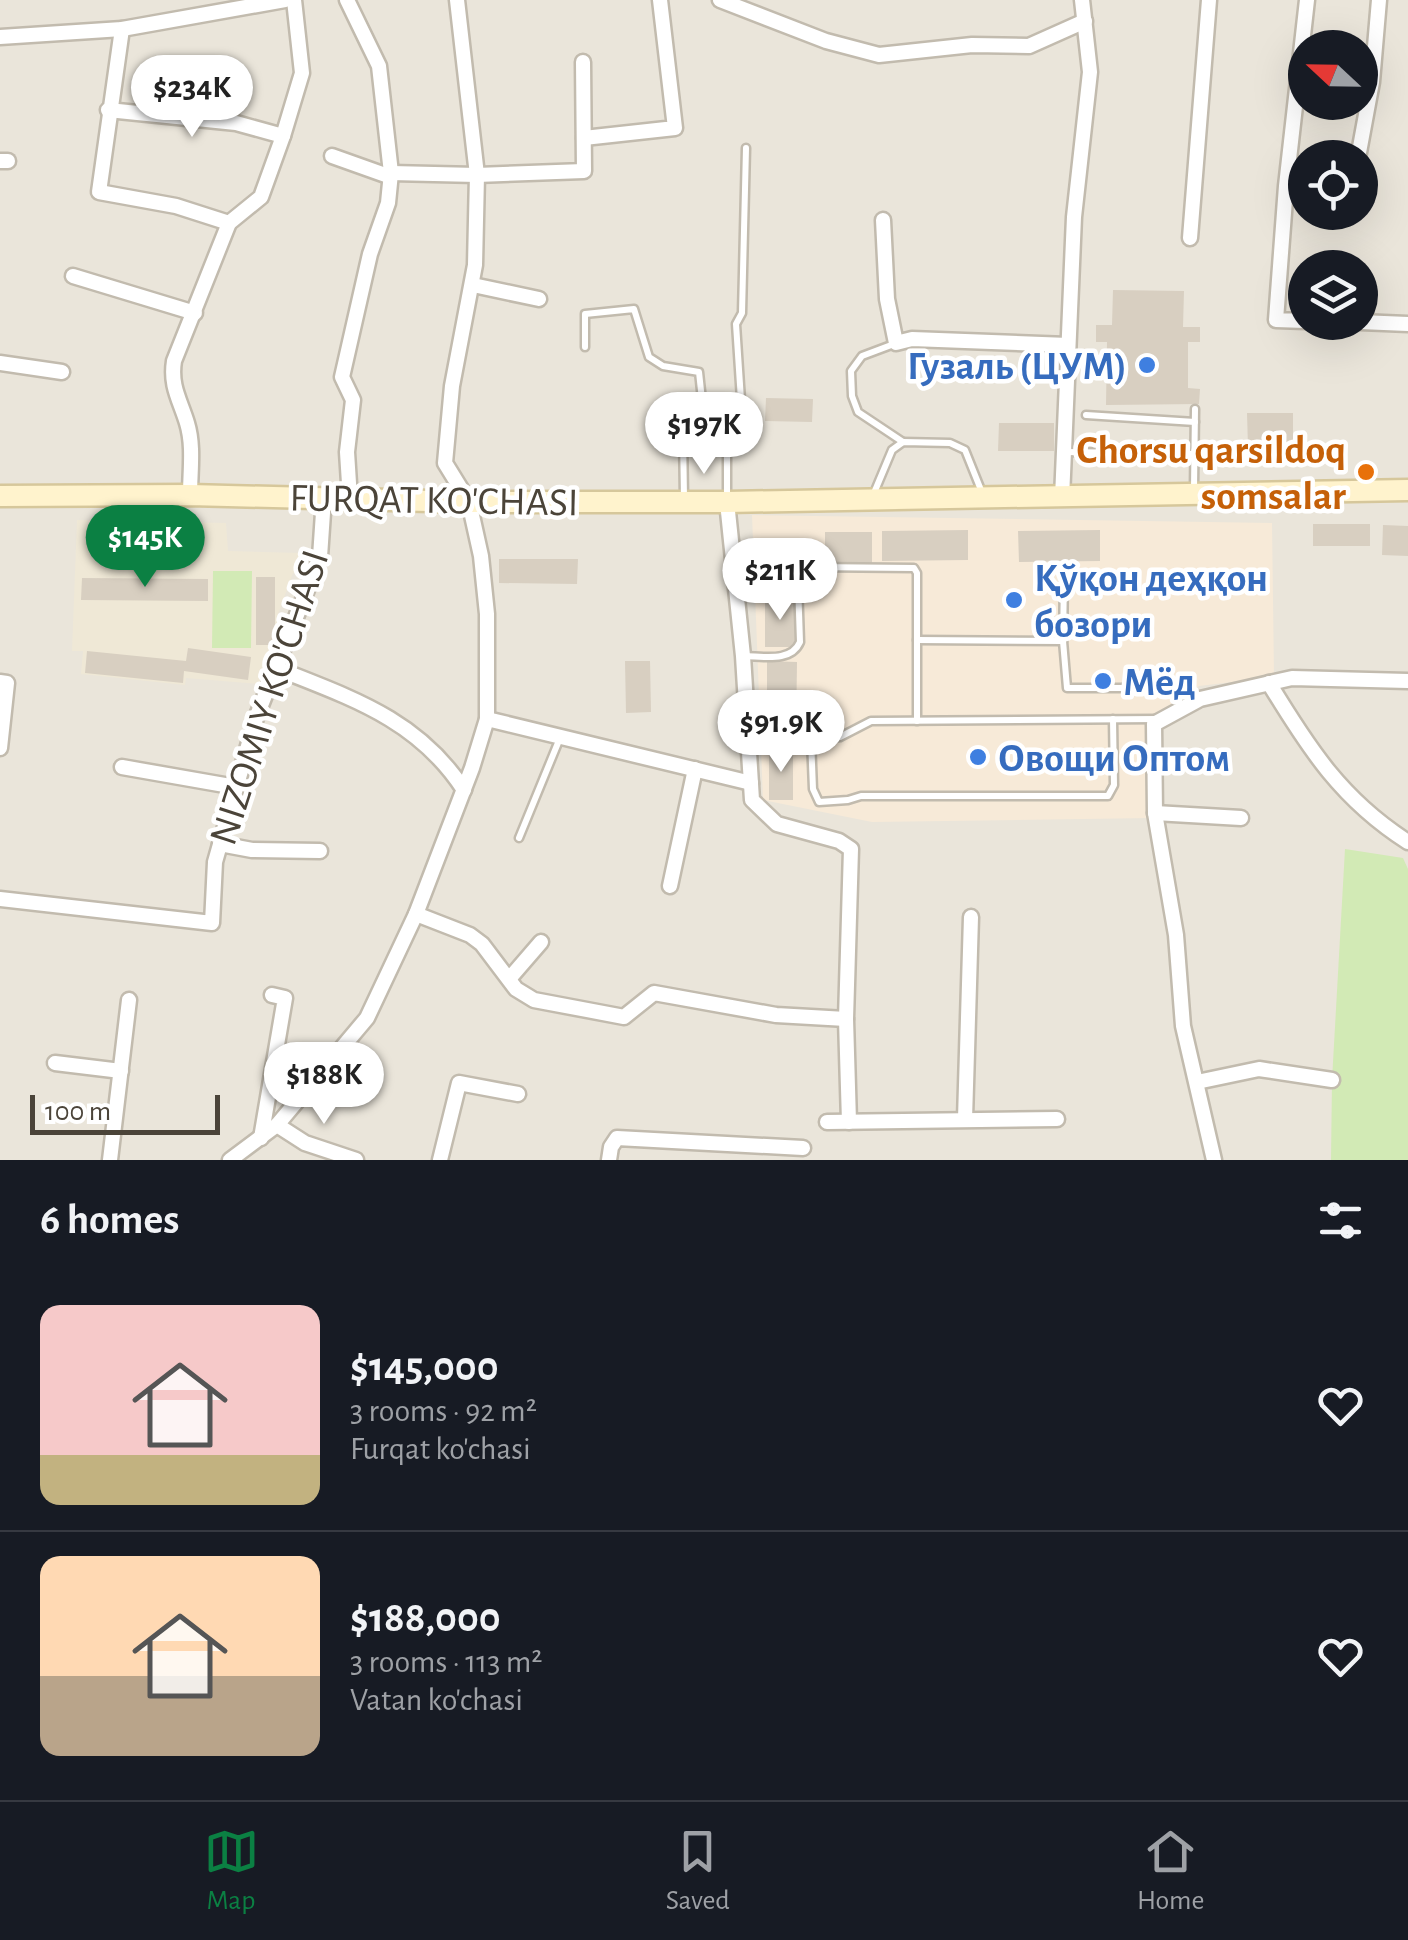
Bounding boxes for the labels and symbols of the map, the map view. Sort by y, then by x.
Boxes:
north arrow [1288,30,1378,120]
pin: $234K [122,55,262,140]
place label: Гузаль (ЦУМ) [907,347,1127,387]
marker: Гузаль (ЦУМ) [1136,354,1158,376]
pin: $197K [634,392,774,477]
place label: Chorsu qarsildoq somsalar [1077,431,1346,517]
marker: Chorsu qarsildoq somsalar [1355,461,1377,483]
street label: FURQAT KO'CHASI [289,478,579,524]
pin: $145K [75,505,215,590]
pin: $211K [710,538,850,623]
street label: NIZOMIY KO'CHASI [203,545,336,850]
place label: Қўқон деҳқон бозори [1034,559,1268,645]
marker: Қўқон деҳқон бозори [1003,589,1025,611]
place label: Мёд [1123,663,1196,703]
marker: Мёд [1092,670,1114,692]
pin: $91.9K [700,690,862,775]
place label: Овощи Оптом [998,739,1230,779]
marker: Овощи Оптом [967,746,989,768]
pin: $188K [254,1042,394,1127]
scale bar [30,1090,220,1134]

